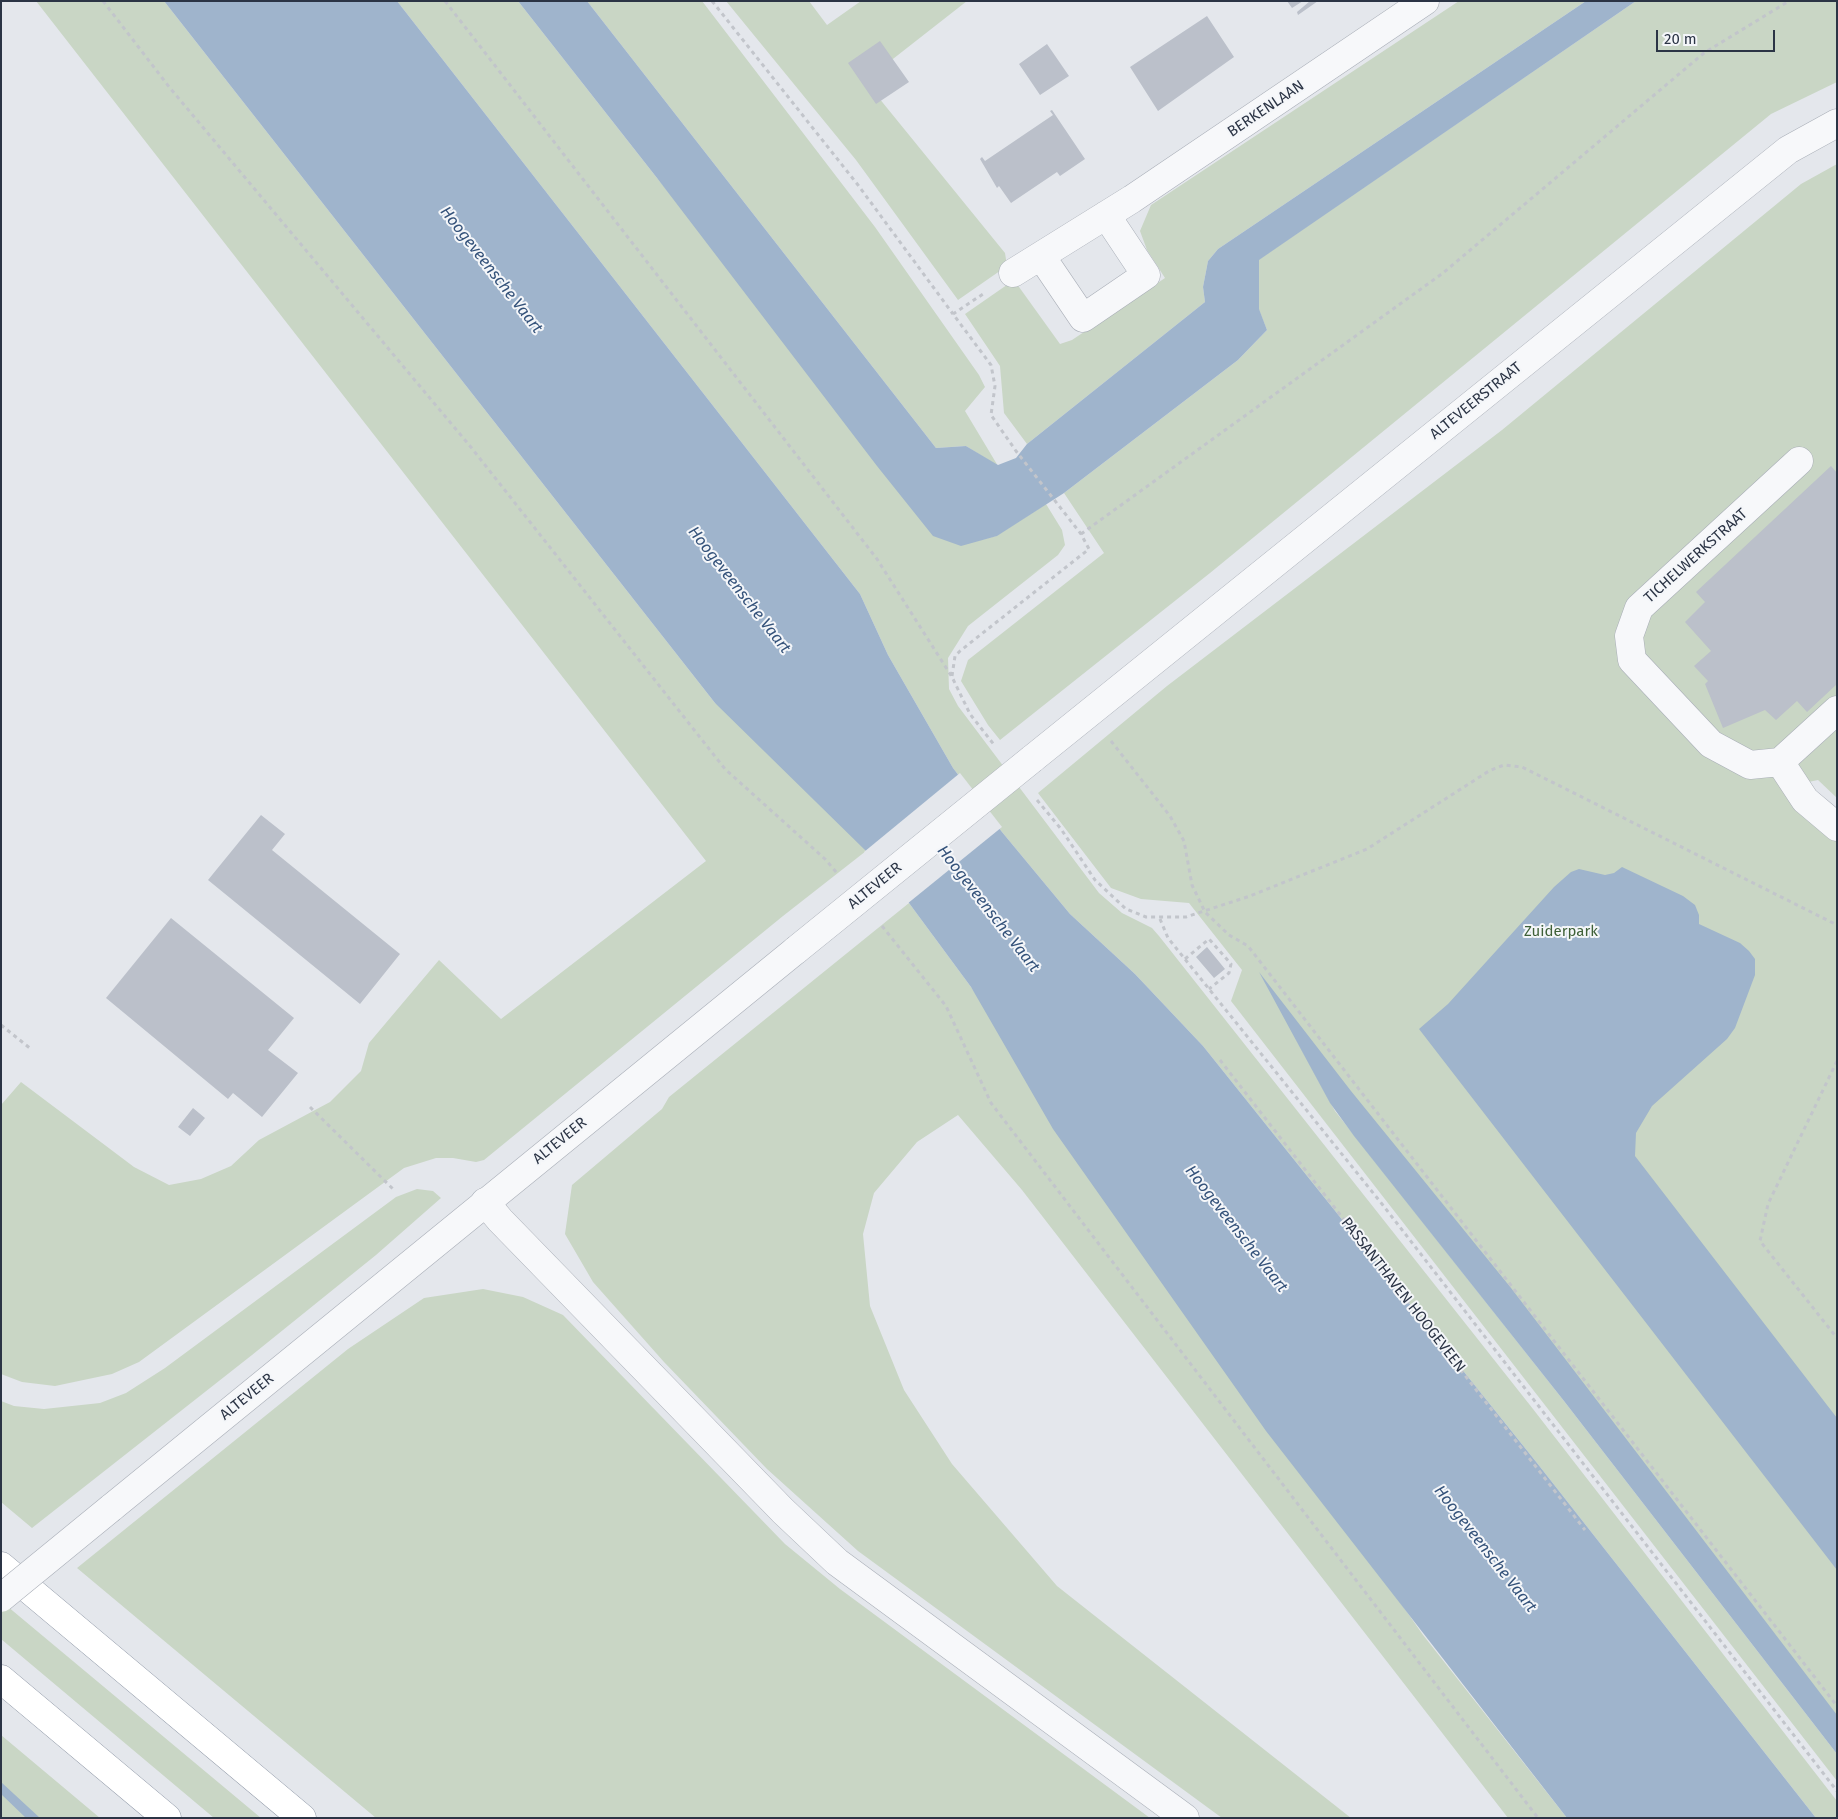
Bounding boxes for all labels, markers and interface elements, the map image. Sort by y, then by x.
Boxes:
scale bar [1658,20,1777,52]
text: 20 m [1664,30,1697,48]
street label: BERKENLAAN [1224,77,1308,141]
water label: Hoogeveensche Vaart [436,203,546,337]
street label: ALTEVEERSTRAAT [1426,359,1526,443]
street label: TICHELWERKSTRAAT [1641,505,1751,607]
water label: Hoogeveensche Vaart [684,523,794,657]
water label: Hoogeveensche Vaart [933,842,1043,976]
street label: ALTEVEER [844,859,906,913]
park label: Zuiderpark [1524,923,1598,941]
street label: ALTEVEER [529,1114,591,1168]
water label: Hoogeveensche Vaart [1181,1162,1291,1296]
street label: PASSANTHAVEN HOOGEVEEN [1337,1214,1469,1376]
street label: ALTEVEER [216,1370,278,1424]
water label: Hoogeveensche Vaart [1430,1482,1540,1616]

